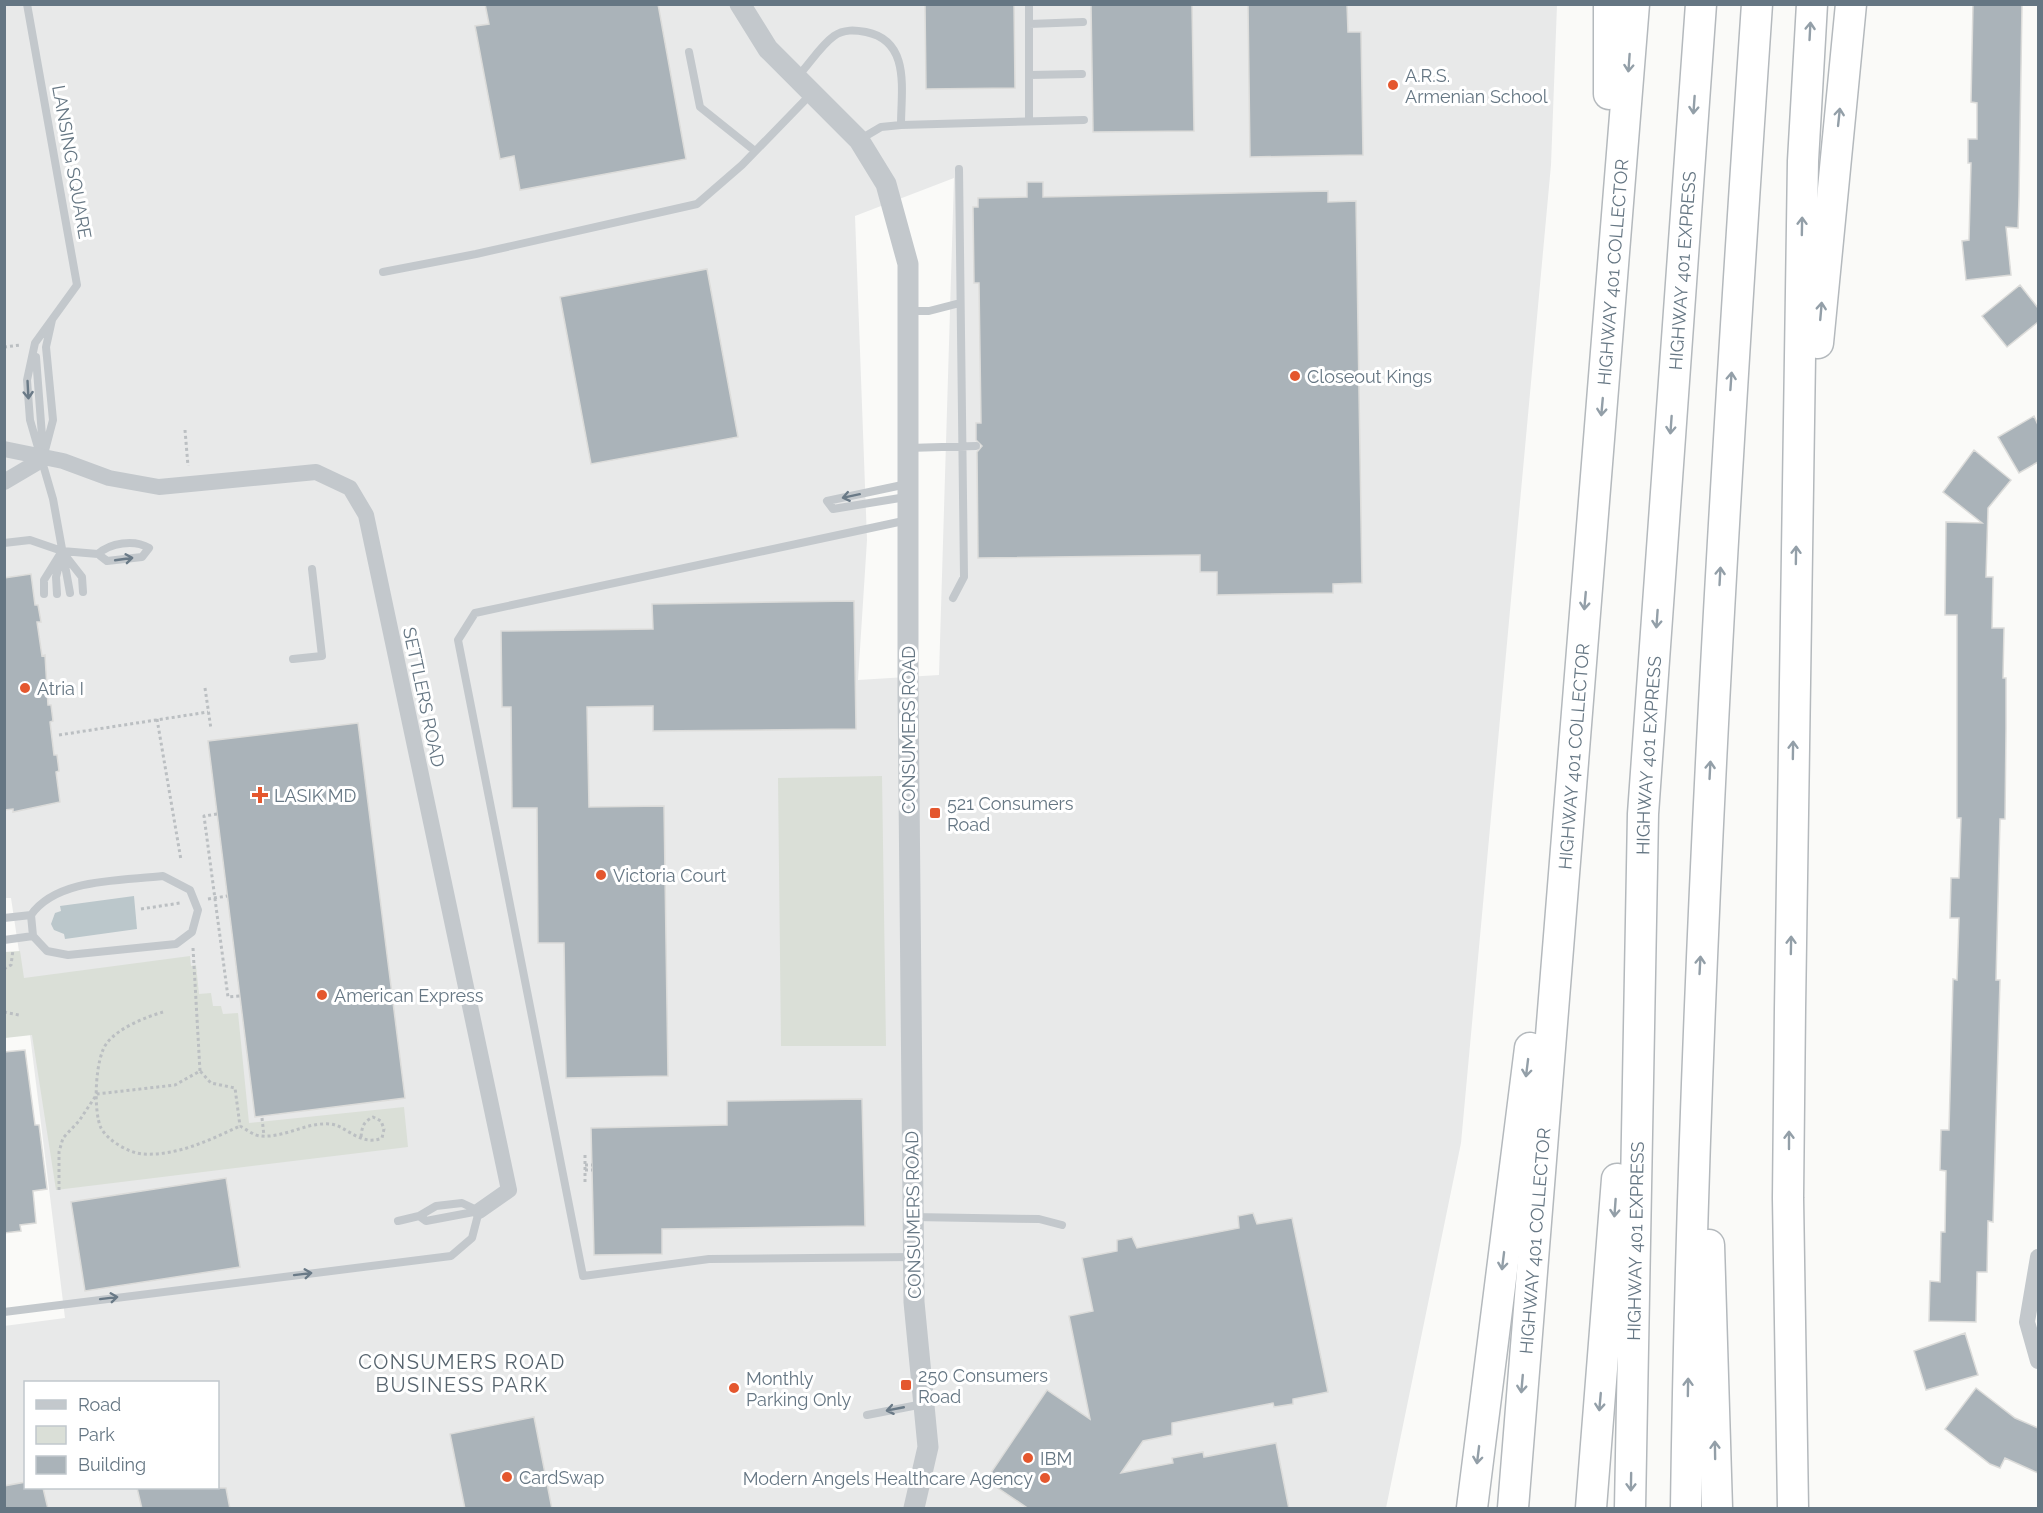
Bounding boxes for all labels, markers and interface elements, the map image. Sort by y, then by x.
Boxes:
one-way arrow [1805,22,1816,42]
one-way arrow [1623,52,1634,72]
place label: A.R.S. Armenian School [1405,65,1548,107]
marker: A.R.S. Armenian School [1386,78,1400,92]
street label: LANSING SQUARE [48,84,96,241]
one-way arrow [1688,94,1699,114]
one-way arrow [1834,108,1845,128]
street label: HIGHWAY 401 COLLECTOR [1593,158,1632,386]
street label: HIGHWAY 401 EXPRESS [1664,170,1700,371]
one-way arrow [1796,217,1808,237]
one-way arrow [1816,302,1827,322]
place label: Closeout Kings [1307,366,1432,387]
marker: Closeout Kings [1288,369,1302,383]
one-way arrow [1726,371,1737,391]
one-way arrow [22,379,33,399]
one-way arrow [1596,396,1607,416]
one-way arrow [1665,414,1676,434]
one-way arrow [841,491,861,502]
one-way arrow [1790,545,1802,565]
one-way arrow [114,553,134,564]
one-way arrow [1715,566,1726,586]
one-way arrow [1579,590,1590,610]
one-way arrow [1651,609,1662,629]
street label: SETTLERS ROAD [399,625,449,769]
street label: HIGHWAY 401 COLLECTOR [1554,642,1593,870]
street label: CONSUMERS ROAD [898,646,919,814]
street label: HIGHWAY 401 EXPRESS [1632,655,1665,855]
place label: Atria I [37,678,84,699]
marker: Atria I [18,681,32,695]
one-way arrow [1788,740,1799,760]
one-way arrow [1705,761,1716,781]
place label: LASIK MD [274,785,357,806]
marker: LASIK MD [251,786,269,804]
place label: 521 Consumers Road [947,793,1074,835]
marker: 521 Consumers Road [928,806,942,820]
place label: Victoria Court [613,865,726,886]
marker: Victoria Court [594,868,608,882]
one-way arrow [1785,935,1796,955]
one-way arrow [1695,956,1706,975]
place label: American Express [334,985,484,1006]
marker: American Express [315,988,329,1002]
one-way arrow [1522,1057,1533,1077]
street label: HIGHWAY 401 COLLECTOR [1515,1127,1554,1355]
one-way arrow [1783,1130,1795,1150]
street label: CONSUMERS ROAD [901,1131,925,1299]
street label: HIGHWAY 401 EXPRESS [1623,1141,1647,1341]
one-way arrow [1609,1197,1620,1217]
one-way arrow [1497,1251,1508,1271]
one-way arrow [293,1268,312,1279]
one-way arrow [99,1292,119,1303]
district label: CONSUMERS ROAD BUSINESS PARK [358,1350,566,1397]
place label: 250 Consumers Road [918,1365,1048,1407]
place label: Monthly Parking Only [746,1368,851,1410]
one-way arrow [1516,1373,1527,1393]
marker: 250 Consumers Road [899,1378,913,1392]
one-way arrow [1682,1378,1694,1398]
legend [24,1381,219,1489]
marker: Monthly Parking Only [727,1381,741,1395]
one-way arrow [1594,1392,1605,1412]
text: Road [78,1394,121,1415]
one-way arrow [886,1404,906,1415]
text: Park [78,1424,115,1445]
one-way arrow [1709,1441,1721,1461]
one-way arrow [1473,1444,1484,1464]
place label: IBM [1040,1448,1072,1469]
marker: IBM [1021,1451,1035,1465]
text: Building [78,1454,146,1475]
place label: CardSwap [519,1467,604,1488]
place label: Modern Angels Healthcare Agency [743,1468,1033,1489]
marker: CardSwap [500,1470,514,1484]
marker: Modern Angels Healthcare Agency [1038,1471,1052,1485]
one-way arrow [1625,1471,1637,1491]

